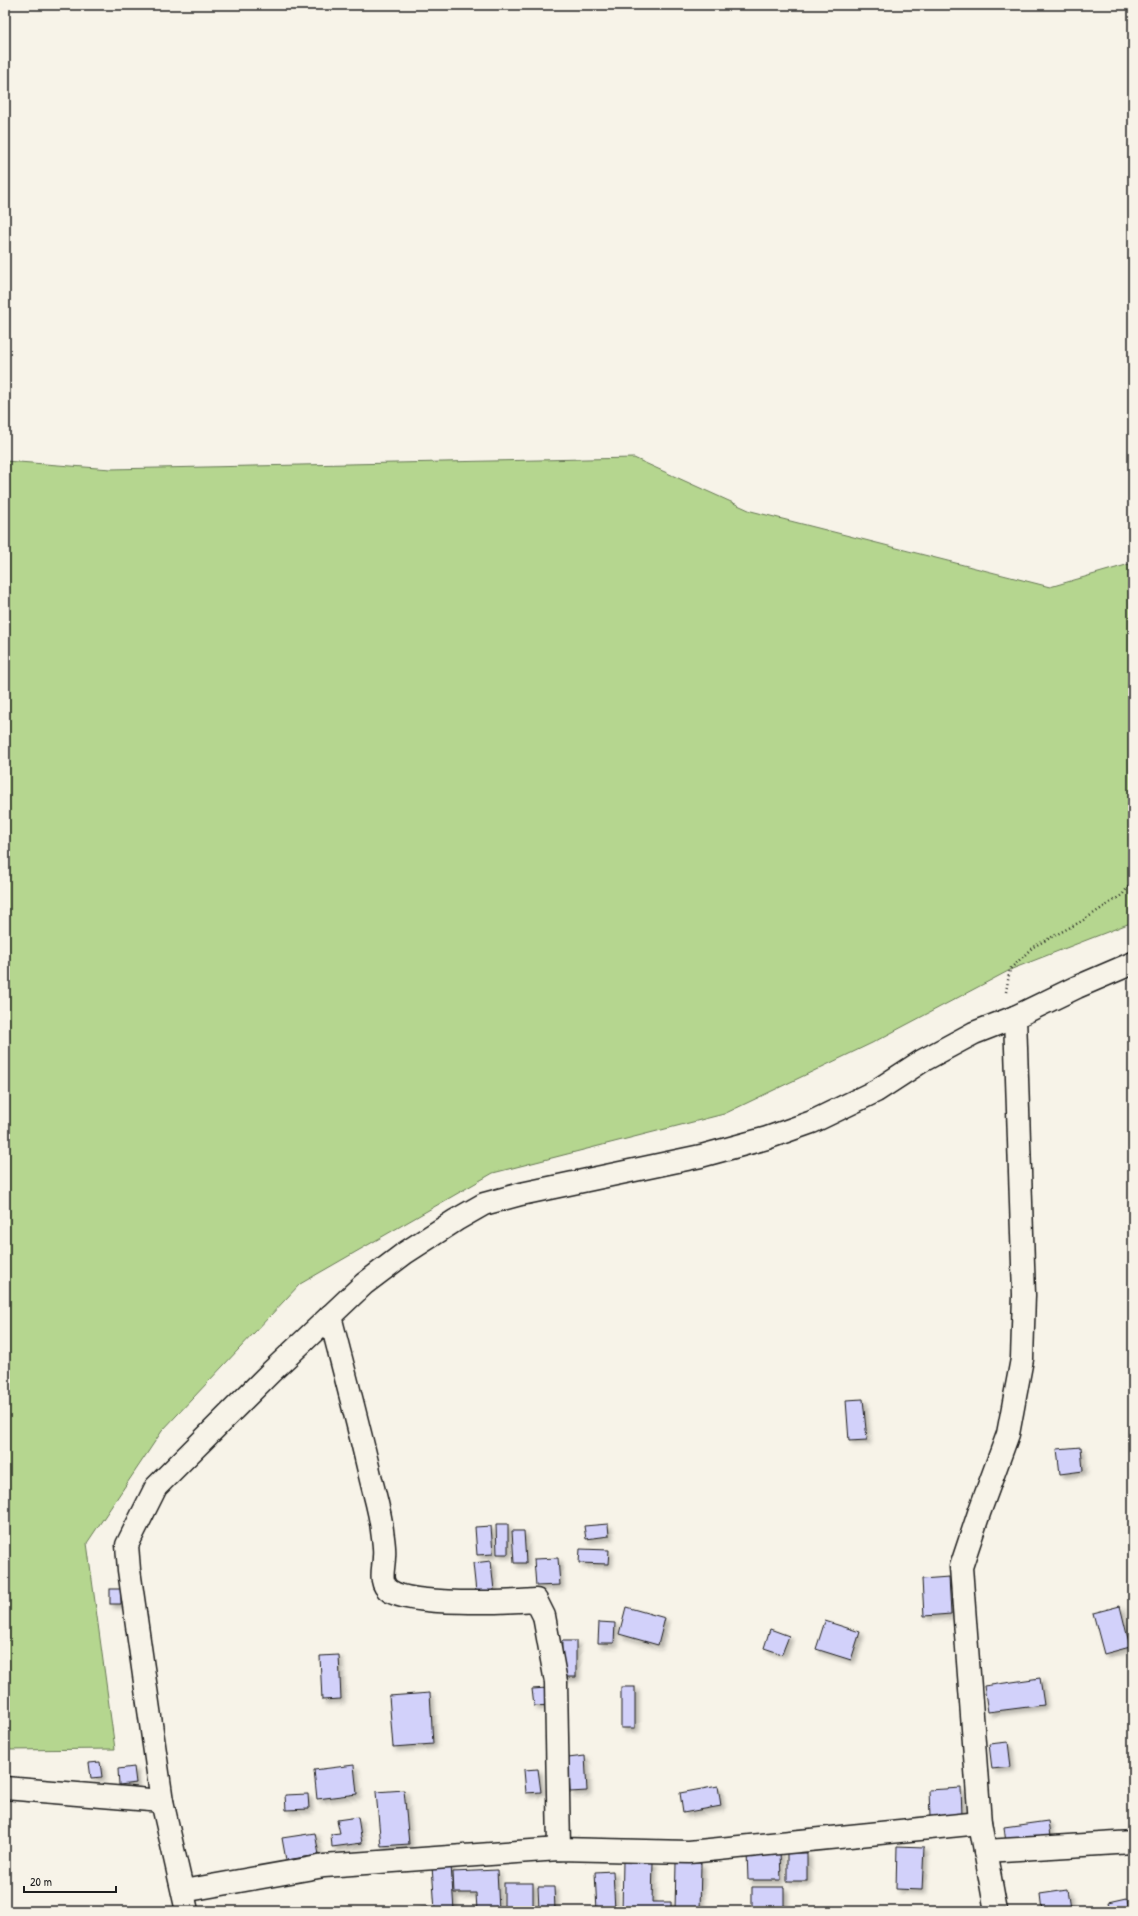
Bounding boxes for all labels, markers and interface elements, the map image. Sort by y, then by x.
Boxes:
scale bar [24,1868,116,1894]
text: 20 m [30,1873,52,1890]

